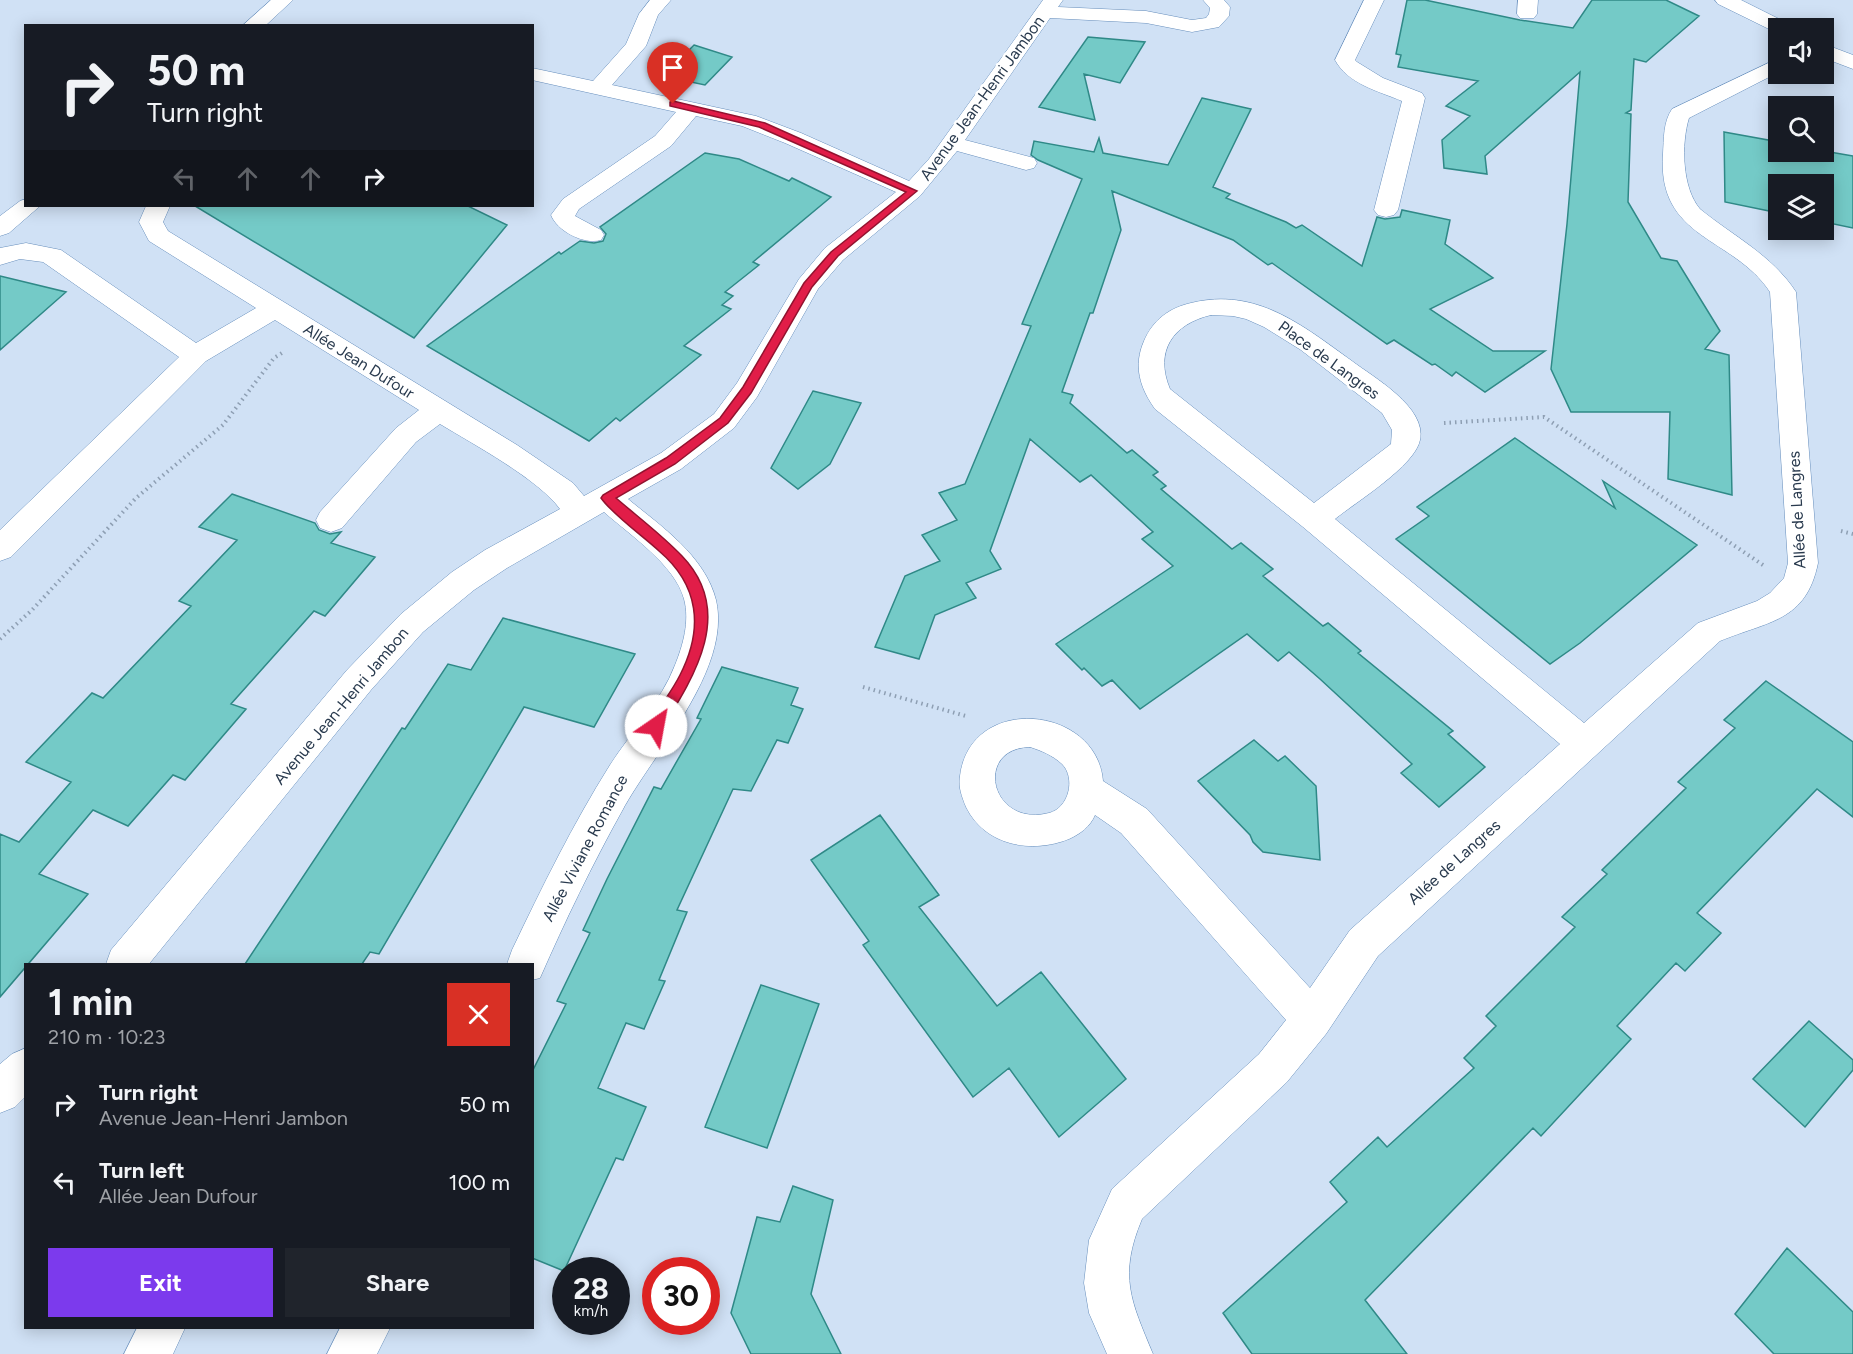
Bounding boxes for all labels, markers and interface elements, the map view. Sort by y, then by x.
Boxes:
street label: Avenue Jean-Henri Jambon [916,12,1048,184]
map controls [1768,18,1834,240]
button: sound [1768,18,1834,84]
pin [647,42,698,104]
text: 50 m [147,45,245,96]
icon: right [48,48,126,126]
icon: arrive [656,51,689,84]
text: Turn right [147,96,263,129]
button: search [1768,96,1834,162]
icon: left [168,162,201,195]
icon: ahead [231,162,264,195]
icon: ahead [294,162,327,195]
icon: right [357,162,390,195]
button: layers [1768,174,1834,240]
street label: Place de Langres [1275,317,1383,403]
street label: Allée Jean Dufour [300,319,418,403]
street label: Allée de Langres [1784,451,1810,569]
street label: Avenue Jean-Henri Jambon [270,624,412,788]
position arrow [624,694,688,758]
street label: Allée Viviane Romance [538,771,632,925]
street label: Allée de Langres [1404,816,1504,908]
text: 1 min [48,981,133,1024]
button: close [447,983,510,1046]
text: 210 m · 10:23 [48,1025,165,1049]
text: Turn right [99,1079,198,1106]
icon: right [48,1088,81,1121]
text: 50 m [459,1091,510,1118]
text: Avenue Jean-Henri Jambon [99,1106,348,1130]
text: Turn left [99,1157,185,1184]
icon: left [48,1166,81,1199]
text: 100 m [449,1169,510,1196]
text: Allée Jean Dufour [99,1184,257,1208]
button: Exit [48,1248,273,1317]
button: Share [285,1248,510,1317]
speed limit sign: 30 [642,1257,720,1335]
text: 28 [573,1270,609,1307]
text: km/h [574,1302,608,1320]

